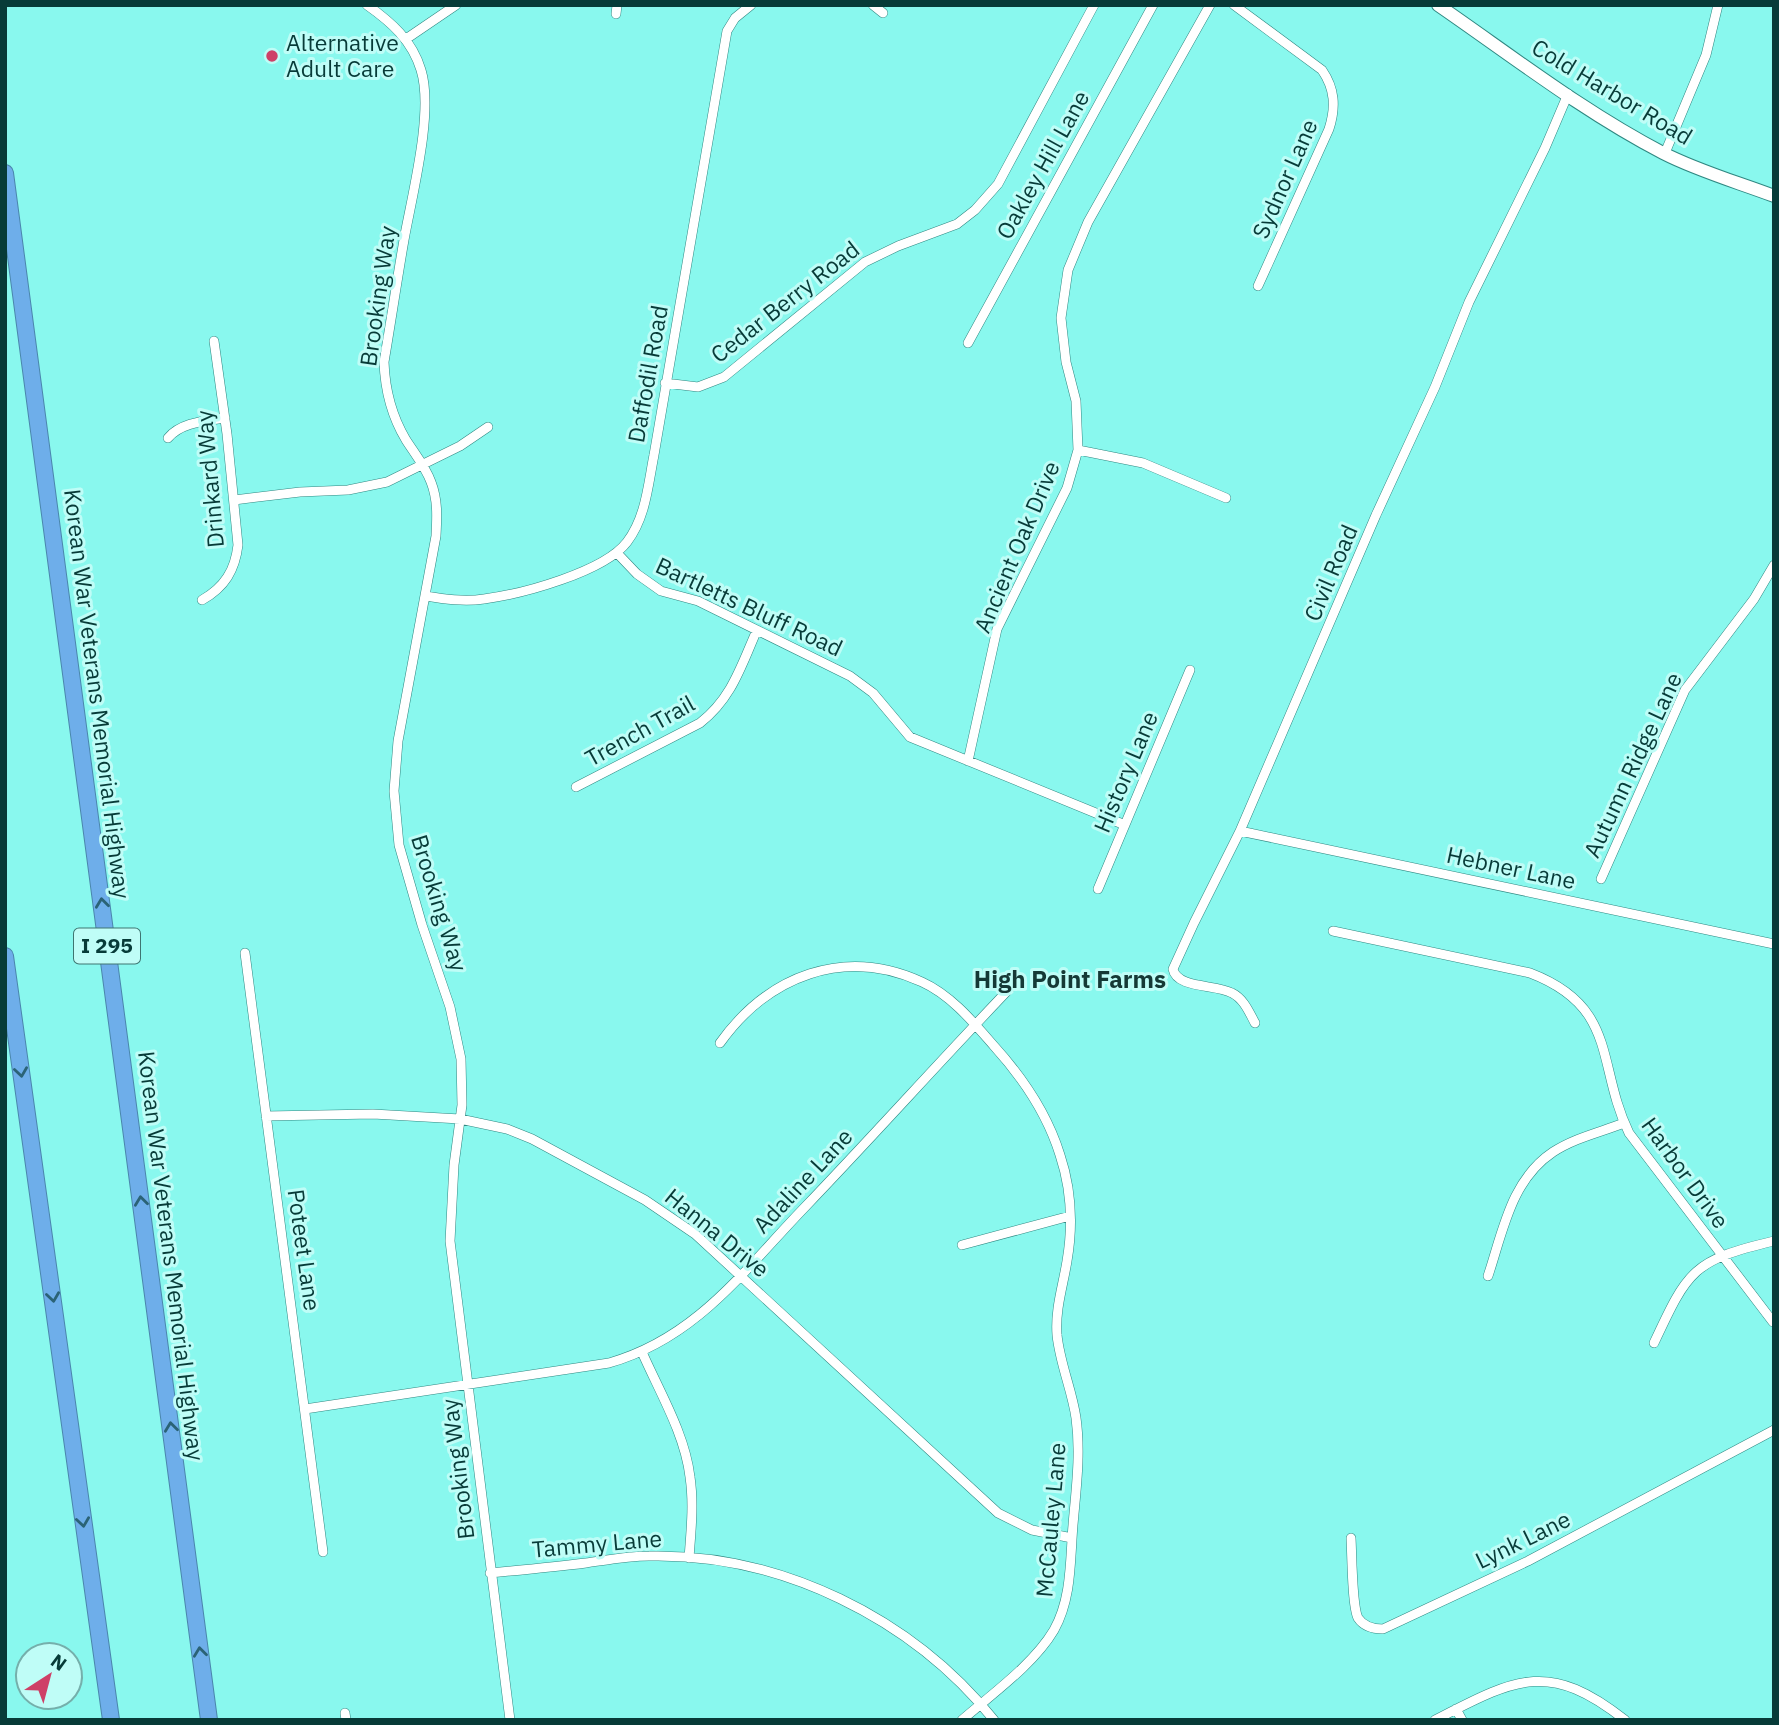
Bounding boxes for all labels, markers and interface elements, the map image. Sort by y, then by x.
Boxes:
place label: Alternative Adult Care [286,27,399,83]
street label: Cold Harbor Road [1527,31,1698,151]
marker: Alternative Adult Care [264,48,280,64]
street label: Oakley Hill Lane [989,85,1095,244]
street label: Sydnor Lane [1244,114,1324,243]
street label: Brooking Way [352,223,402,368]
street label: Cedar Berry Road [704,234,865,369]
street label: Daffodil Road [620,303,674,445]
street label: Drinkard Way [188,409,230,549]
street label: Ancient Oak Drive [966,456,1066,637]
street label: Korean War Veterans Memorial Highway [58,487,138,901]
street label: Civil Road [1296,520,1364,625]
street label: Bartletts Bluff Road [651,550,848,663]
street label: Autumn Ridge Lane [1576,667,1688,862]
street label: Trench Trail [579,688,700,773]
street label: History Lane [1086,706,1164,837]
street label: Brooking Way [405,831,475,975]
street label: Hebner Lane [1444,839,1579,895]
one-way arrow [94,897,109,908]
road number: I 295 [74,928,140,964]
district label: High Point Farms [974,963,1166,995]
street label: Korean War Veterans Memorial Highway [132,1049,212,1463]
one-way arrow [14,1066,29,1078]
street label: Harbor Drive [1635,1111,1736,1234]
street label: Adaline Lane [746,1121,859,1239]
street label: Hanna Drive [659,1181,776,1283]
street label: Poteet Lane [282,1187,328,1313]
one-way arrow [133,1195,148,1207]
one-way arrow [45,1291,60,1303]
street label: Brooking Way [433,1397,481,1541]
one-way arrow [163,1421,178,1432]
street label: McCauley Lane [1028,1441,1072,1598]
street label: Lynk Lane [1470,1503,1575,1575]
one-way arrow [76,1517,91,1528]
street label: Tammy Lane [531,1522,663,1564]
north arrow [14,1641,84,1711]
one-way arrow [193,1646,208,1658]
text: N [46,1648,72,1676]

